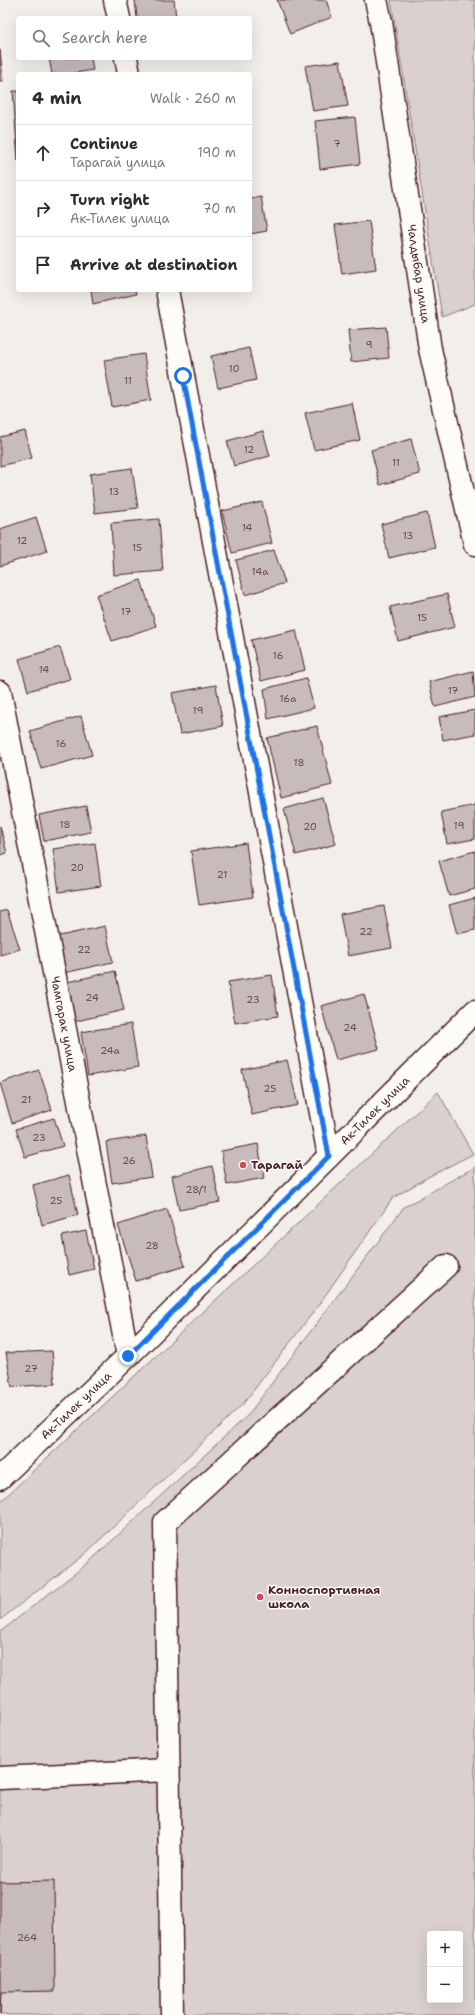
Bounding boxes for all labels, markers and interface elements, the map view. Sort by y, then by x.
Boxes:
search box [16,16,252,60]
icon: search [30,27,52,49]
text: Search here [62,28,148,48]
text: 4 min [32,87,82,109]
text: Walk · 260 m [150,90,236,107]
text: Continue [70,134,138,154]
house number: 7 [334,137,341,150]
icon: ahead [32,142,54,164]
text: 190 m [197,144,236,161]
text: Тарагай улица [70,154,165,171]
text: Turn right [70,190,150,210]
icon: right [32,198,54,220]
text: 70 m [202,200,236,217]
text: Ак-Тилек улица [70,210,170,227]
street label: Чалдыбар улица [403,223,434,325]
icon: arrive [32,254,54,276]
text: Arrive at destination [70,255,238,275]
house number: 9 [366,338,373,351]
house number: 10 [229,362,239,375]
route start [174,367,192,385]
house number: 11 [124,374,132,387]
house number: 12 [244,443,254,456]
house number: 11 [392,456,400,469]
house number: 13 [109,485,119,498]
house number: 14 [242,521,252,534]
house number: 13 [403,529,413,542]
house number: 12 [17,534,27,547]
house number: 15 [132,541,142,554]
house number: 14а [252,565,269,578]
house number: 17 [121,605,131,618]
house number: 15 [417,611,427,624]
house number: 16 [273,649,283,662]
house number: 14 [39,663,49,676]
house number: 17 [448,684,458,697]
house number: 16а [279,692,297,705]
house number: 19 [193,704,203,717]
house number: 16 [56,737,66,750]
house number: 18 [293,756,305,769]
house number: 18 [59,818,71,831]
house number: 19 [454,819,464,832]
house number: 20 [303,820,317,833]
house number: 20 [70,861,84,874]
house number: 21 [217,868,227,881]
house number: 22 [359,925,373,938]
house number: 22 [77,943,91,956]
street label: Чамгарак улица [47,975,81,1074]
house number: 24 [85,991,99,1004]
house number: 23 [246,993,260,1006]
house number: 24 [343,1021,357,1034]
house number: 24а [100,1044,121,1057]
street label: Ак-Тилек улица [337,1072,414,1149]
house number: 25 [264,1082,276,1095]
house number: 21 [21,1093,31,1106]
house number: 23 [32,1131,46,1144]
house number: 26 [122,1154,136,1167]
place label: Тарагай [251,1157,303,1173]
marker: Тарагай [238,1160,248,1170]
house number: 28/1 [185,1183,207,1196]
house number: 25 [50,1194,62,1207]
house number: 28 [145,1239,159,1252]
route end [119,1347,137,1365]
house number: 27 [24,1362,38,1375]
street label: Ак-Тилек улица [37,1368,115,1443]
place label: Конноспортивная школа [268,1582,380,1612]
marker: Конноспортивная школа [255,1592,265,1602]
house number: 264 [17,1931,37,1944]
map controls [427,1931,463,2003]
button: + [427,1931,463,1967]
button: − [427,1967,463,2003]

